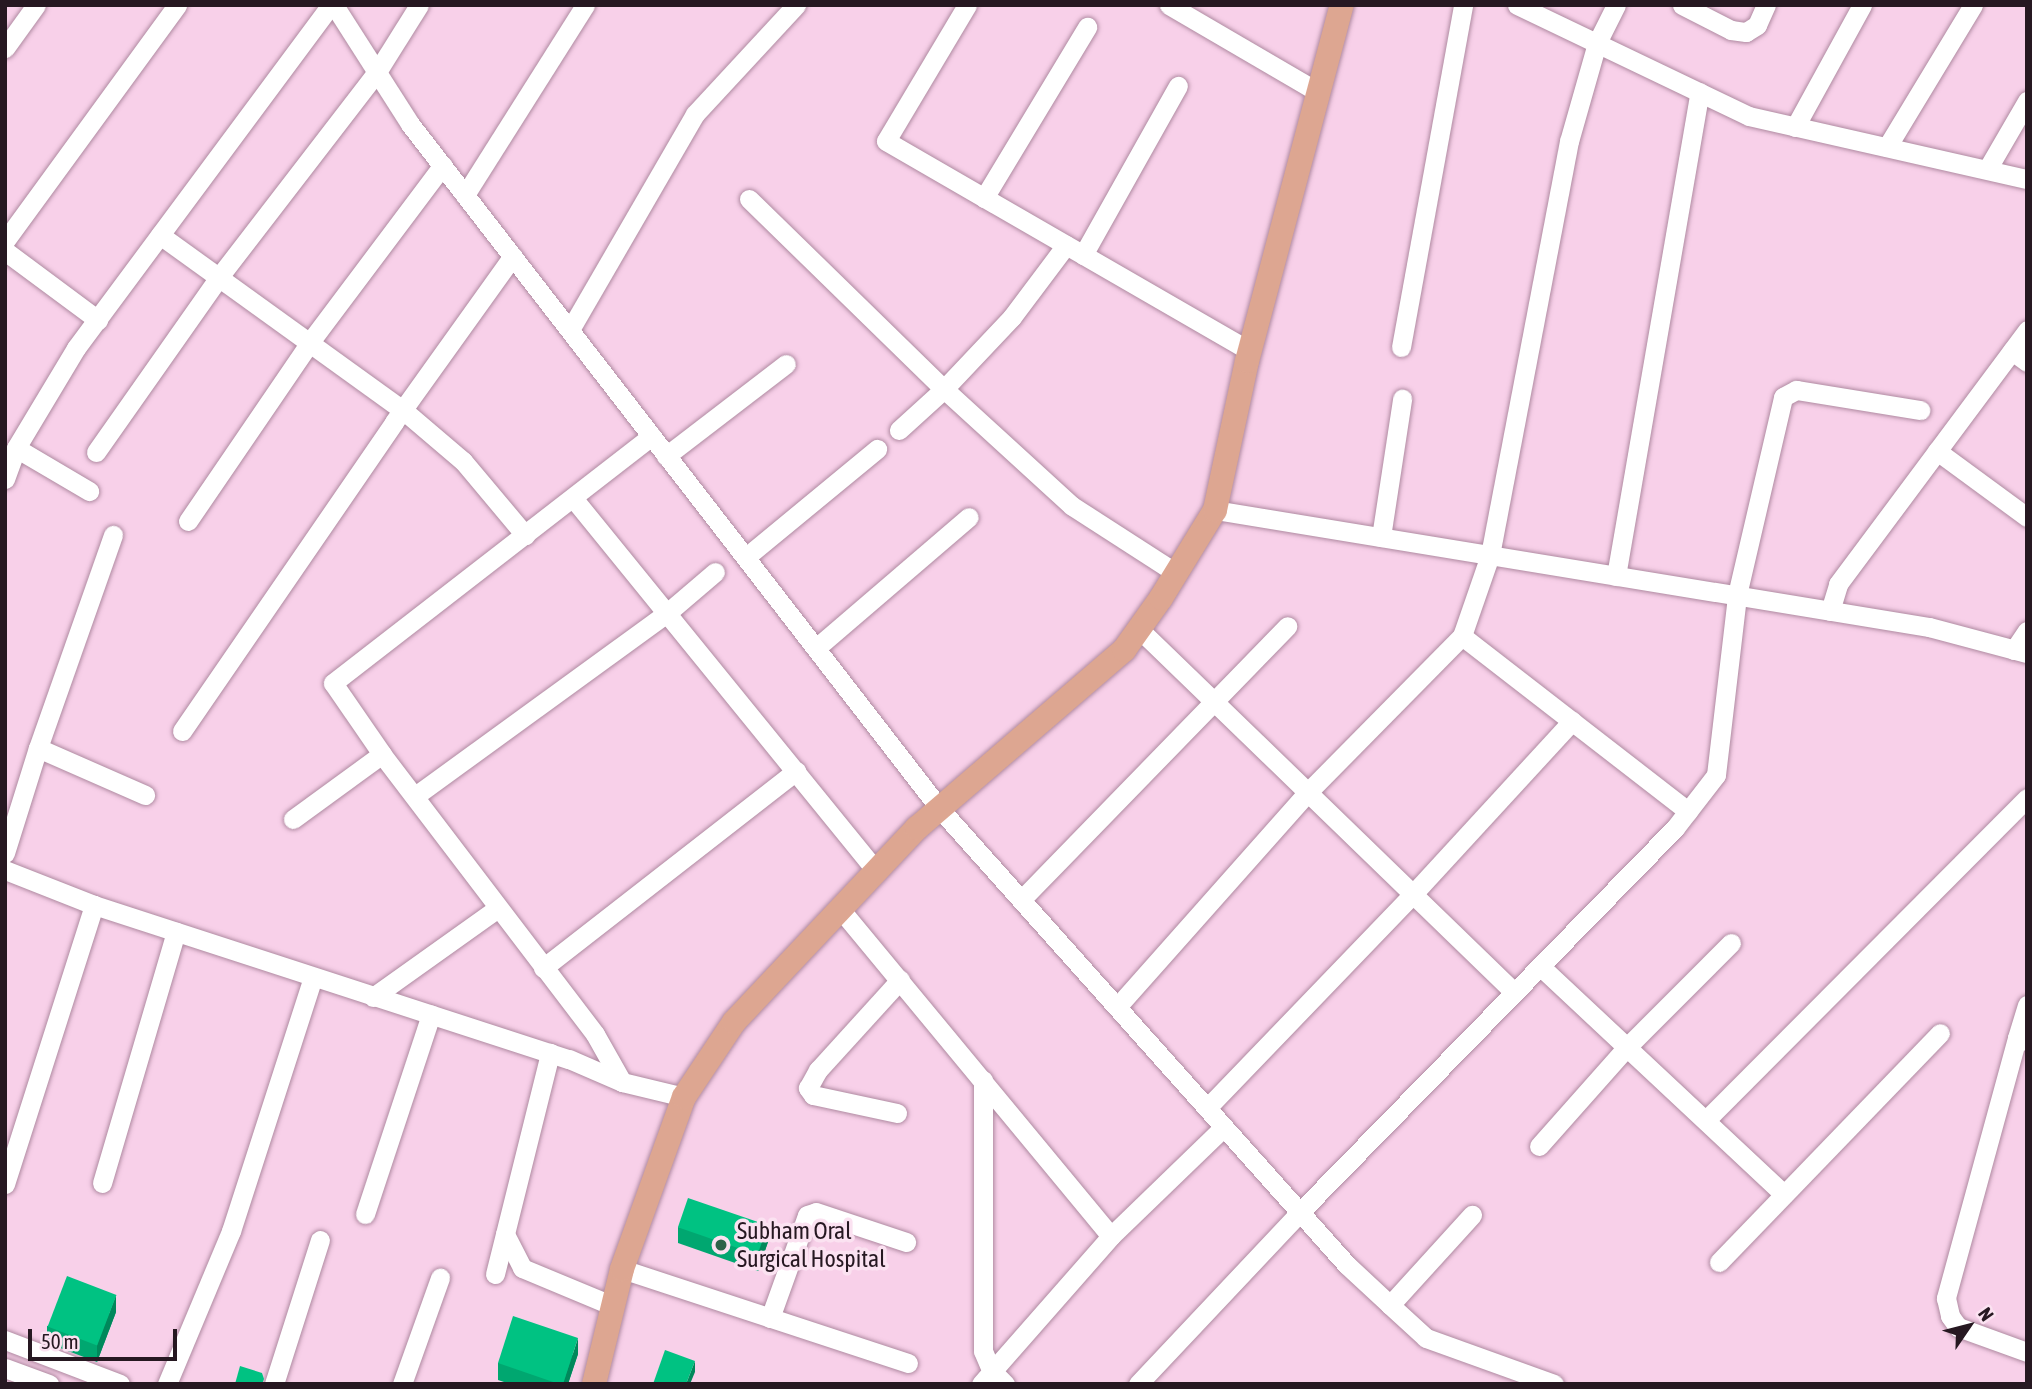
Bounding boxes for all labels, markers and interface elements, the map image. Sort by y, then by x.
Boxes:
place label: Subham Oral Surgical Hospital [737,1217,886,1273]
marker: Subham Oral Surgical Hospital [711,1235,731,1255]
north arrow [1934,1291,2004,1361]
text: N [1974,1303,1998,1325]
scale bar [32,1316,180,1360]
text: 50 m [41,1329,79,1353]

